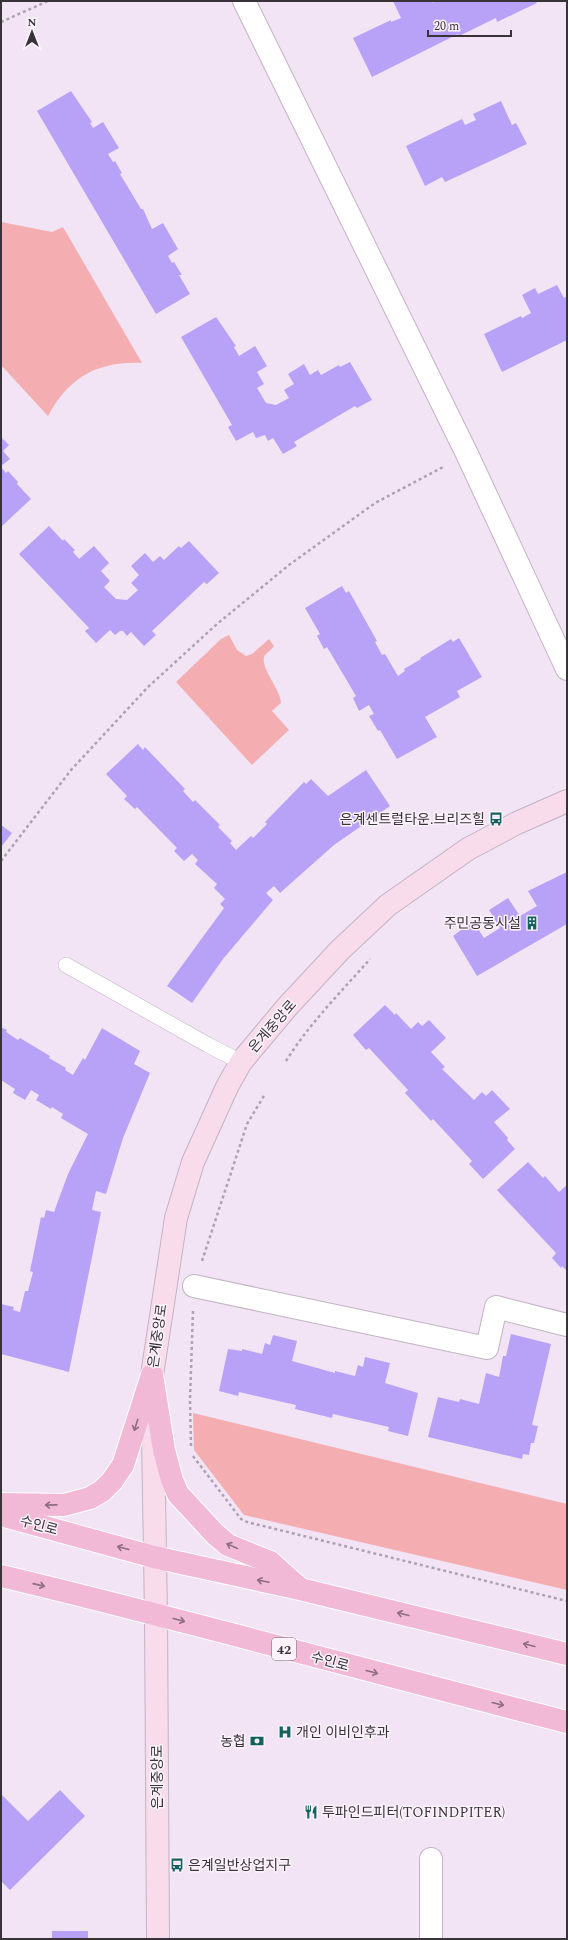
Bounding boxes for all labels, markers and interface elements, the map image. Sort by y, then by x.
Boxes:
north arrow [12,12,52,52]
scale bar [428,12,511,38]
text: N [28,14,37,31]
text: 20 m [434,17,459,36]
place label: 은계센트럴타운.브리즈힐 [340,809,485,830]
bus stop icon: 은계센트럴타운.브리즈힐 [488,811,504,827]
place label: 주민공동시설 [444,913,521,934]
building icon: 주민공동시설 [524,915,540,931]
street label: 은계중앙로 [243,995,302,1058]
street label: 은계중앙로 [143,1303,172,1369]
one-way arrow [131,1419,139,1431]
one-way arrow [45,1502,58,1509]
street label: 수인로 [17,1510,60,1541]
one-way arrow [227,1542,239,1549]
one-way arrow [116,1544,129,1551]
one-way arrow [257,1576,270,1584]
one-way arrow [32,1582,45,1590]
one-way arrow [397,1610,410,1618]
one-way arrow [172,1617,185,1624]
road number: 42 [272,1638,296,1660]
one-way arrow [523,1641,536,1648]
street label: 수인로 [308,1646,351,1677]
one-way arrow [365,1669,378,1676]
one-way arrow [491,1701,504,1708]
place label: 개인 이비인후과 [296,1722,390,1743]
hospital icon: 개인 이비인후과 [277,1724,293,1740]
place label: 농협 [220,1731,246,1752]
bank icon: 농협 [249,1733,265,1749]
street label: 은계중앙로 [147,1745,168,1809]
place label: 투파인드피터(TOFINDPITER) [322,1802,505,1823]
restaurant icon: 투파인드피터(TOFINDPITER) [303,1804,319,1820]
place label: 은계일반상업지구 [188,1855,291,1876]
bus stop icon: 은계일반상업지구 [169,1857,185,1873]

